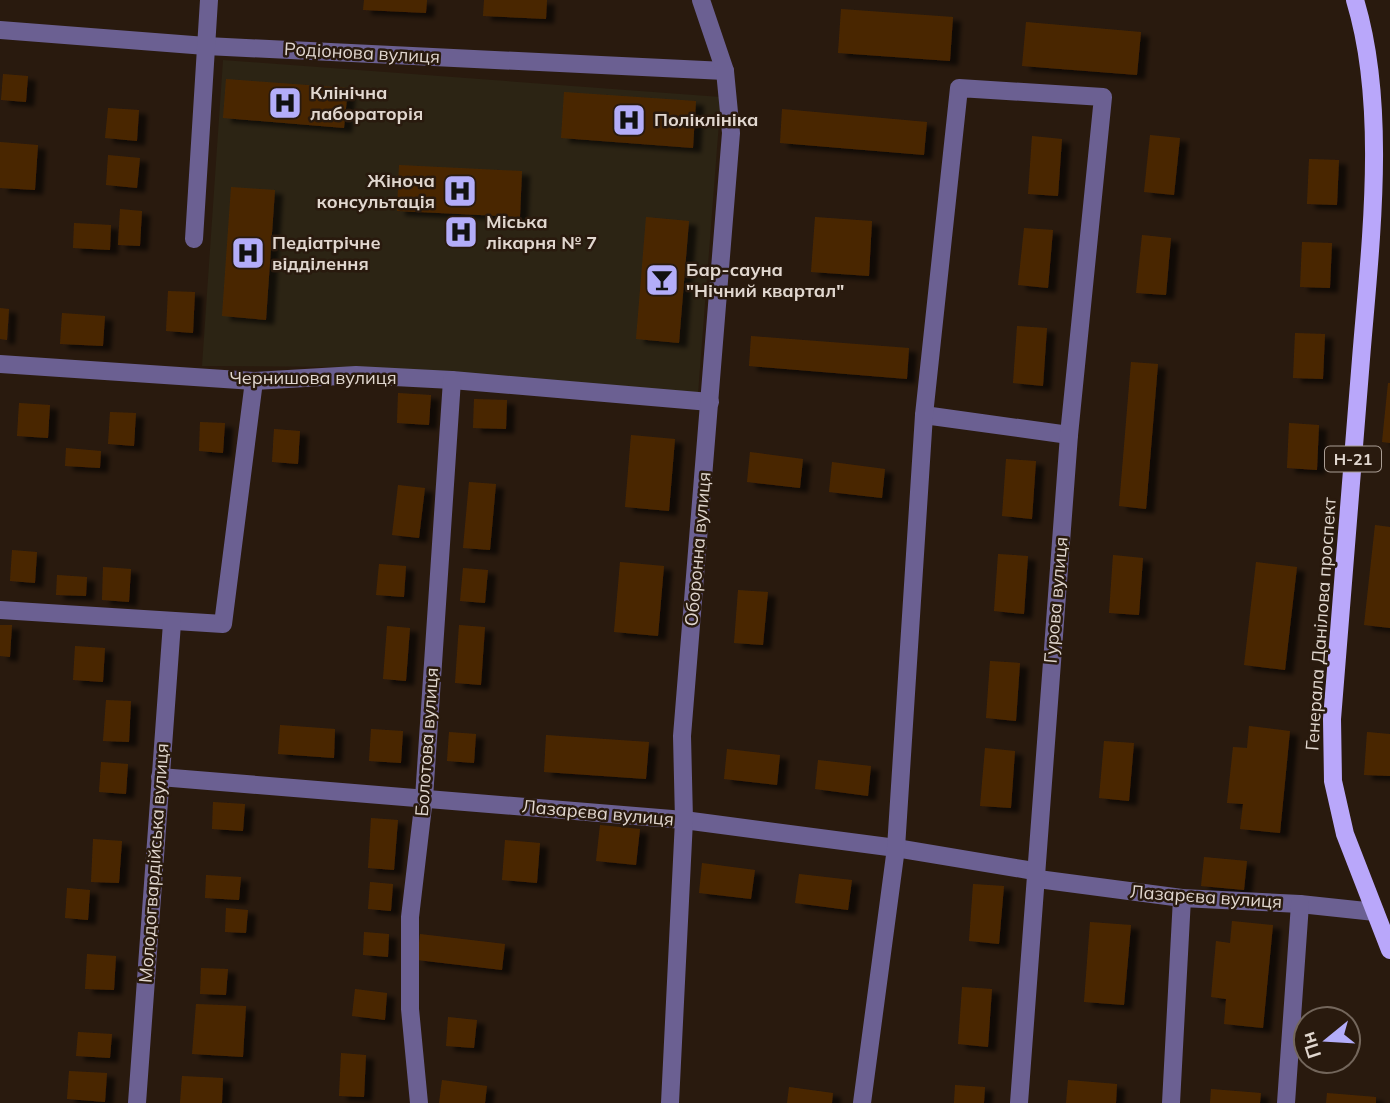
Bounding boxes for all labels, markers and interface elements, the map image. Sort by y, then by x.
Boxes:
street label: Родіонова вулиця [283,37,441,68]
place label: Клінічна лабораторія [310,81,423,125]
hospital icon: Клінічна лабораторія [266,84,304,122]
hospital icon: Поліклініка [610,101,648,139]
place label: Поліклініка [654,108,758,131]
place label: Жіноча консультація [316,169,435,213]
hospital icon: Жіноча консультація [441,172,479,210]
place label: Міська лікарня № 7 [486,210,597,254]
hospital icon: Міська лікарня № 7 [442,213,480,251]
place label: Педіатрічне відділення [272,231,381,275]
hospital icon: Педіатрічне відділення [229,234,267,272]
place label: Бар-сауна "Нічний квартал" [686,258,844,302]
bar icon: Бар-сауна "Нічний квартал" [643,261,681,299]
street label: Чернишова вулиця [229,366,397,389]
road number: Н-21 [1325,446,1381,472]
street label: Оборонна вулиця [679,471,716,627]
street label: Генерала Данілова проспект [1300,496,1341,751]
street label: Гурова вулиця [1039,536,1072,664]
street label: Болотова вулиця [410,667,443,817]
street label: Молодогвардійська вулиця [134,742,173,983]
street label: Лазарєва вулиця [521,794,675,831]
street label: Лазарєва вулиця [1129,880,1283,913]
north arrow [1292,1005,1362,1075]
text: Пн [1295,1029,1326,1062]

